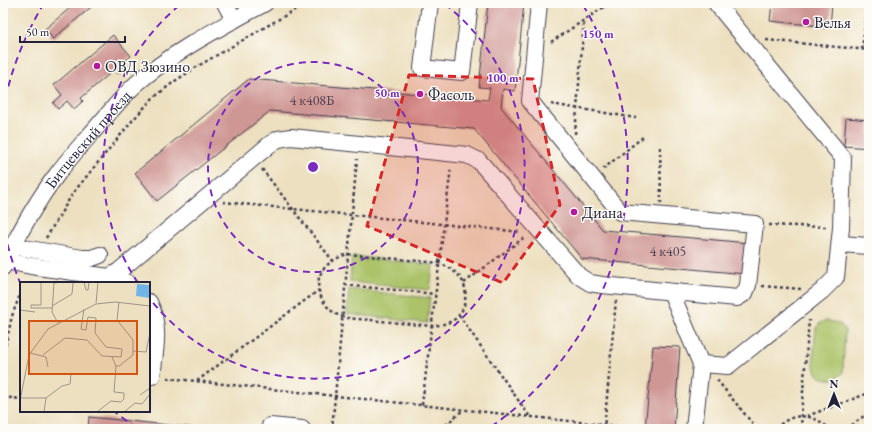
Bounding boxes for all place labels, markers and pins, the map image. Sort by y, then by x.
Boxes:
place label: Велья [814,12,851,33]
marker: Велья [801,17,811,27]
place label: ОВД Зюзино [105,56,190,77]
marker: ОВД Зюзино [92,61,102,71]
place label: Фасоль [428,84,474,105]
marker: Фасоль [415,89,425,99]
centre of rings [306,160,320,174]
place label: Диана [582,202,623,223]
marker: Диана [569,207,579,217]

